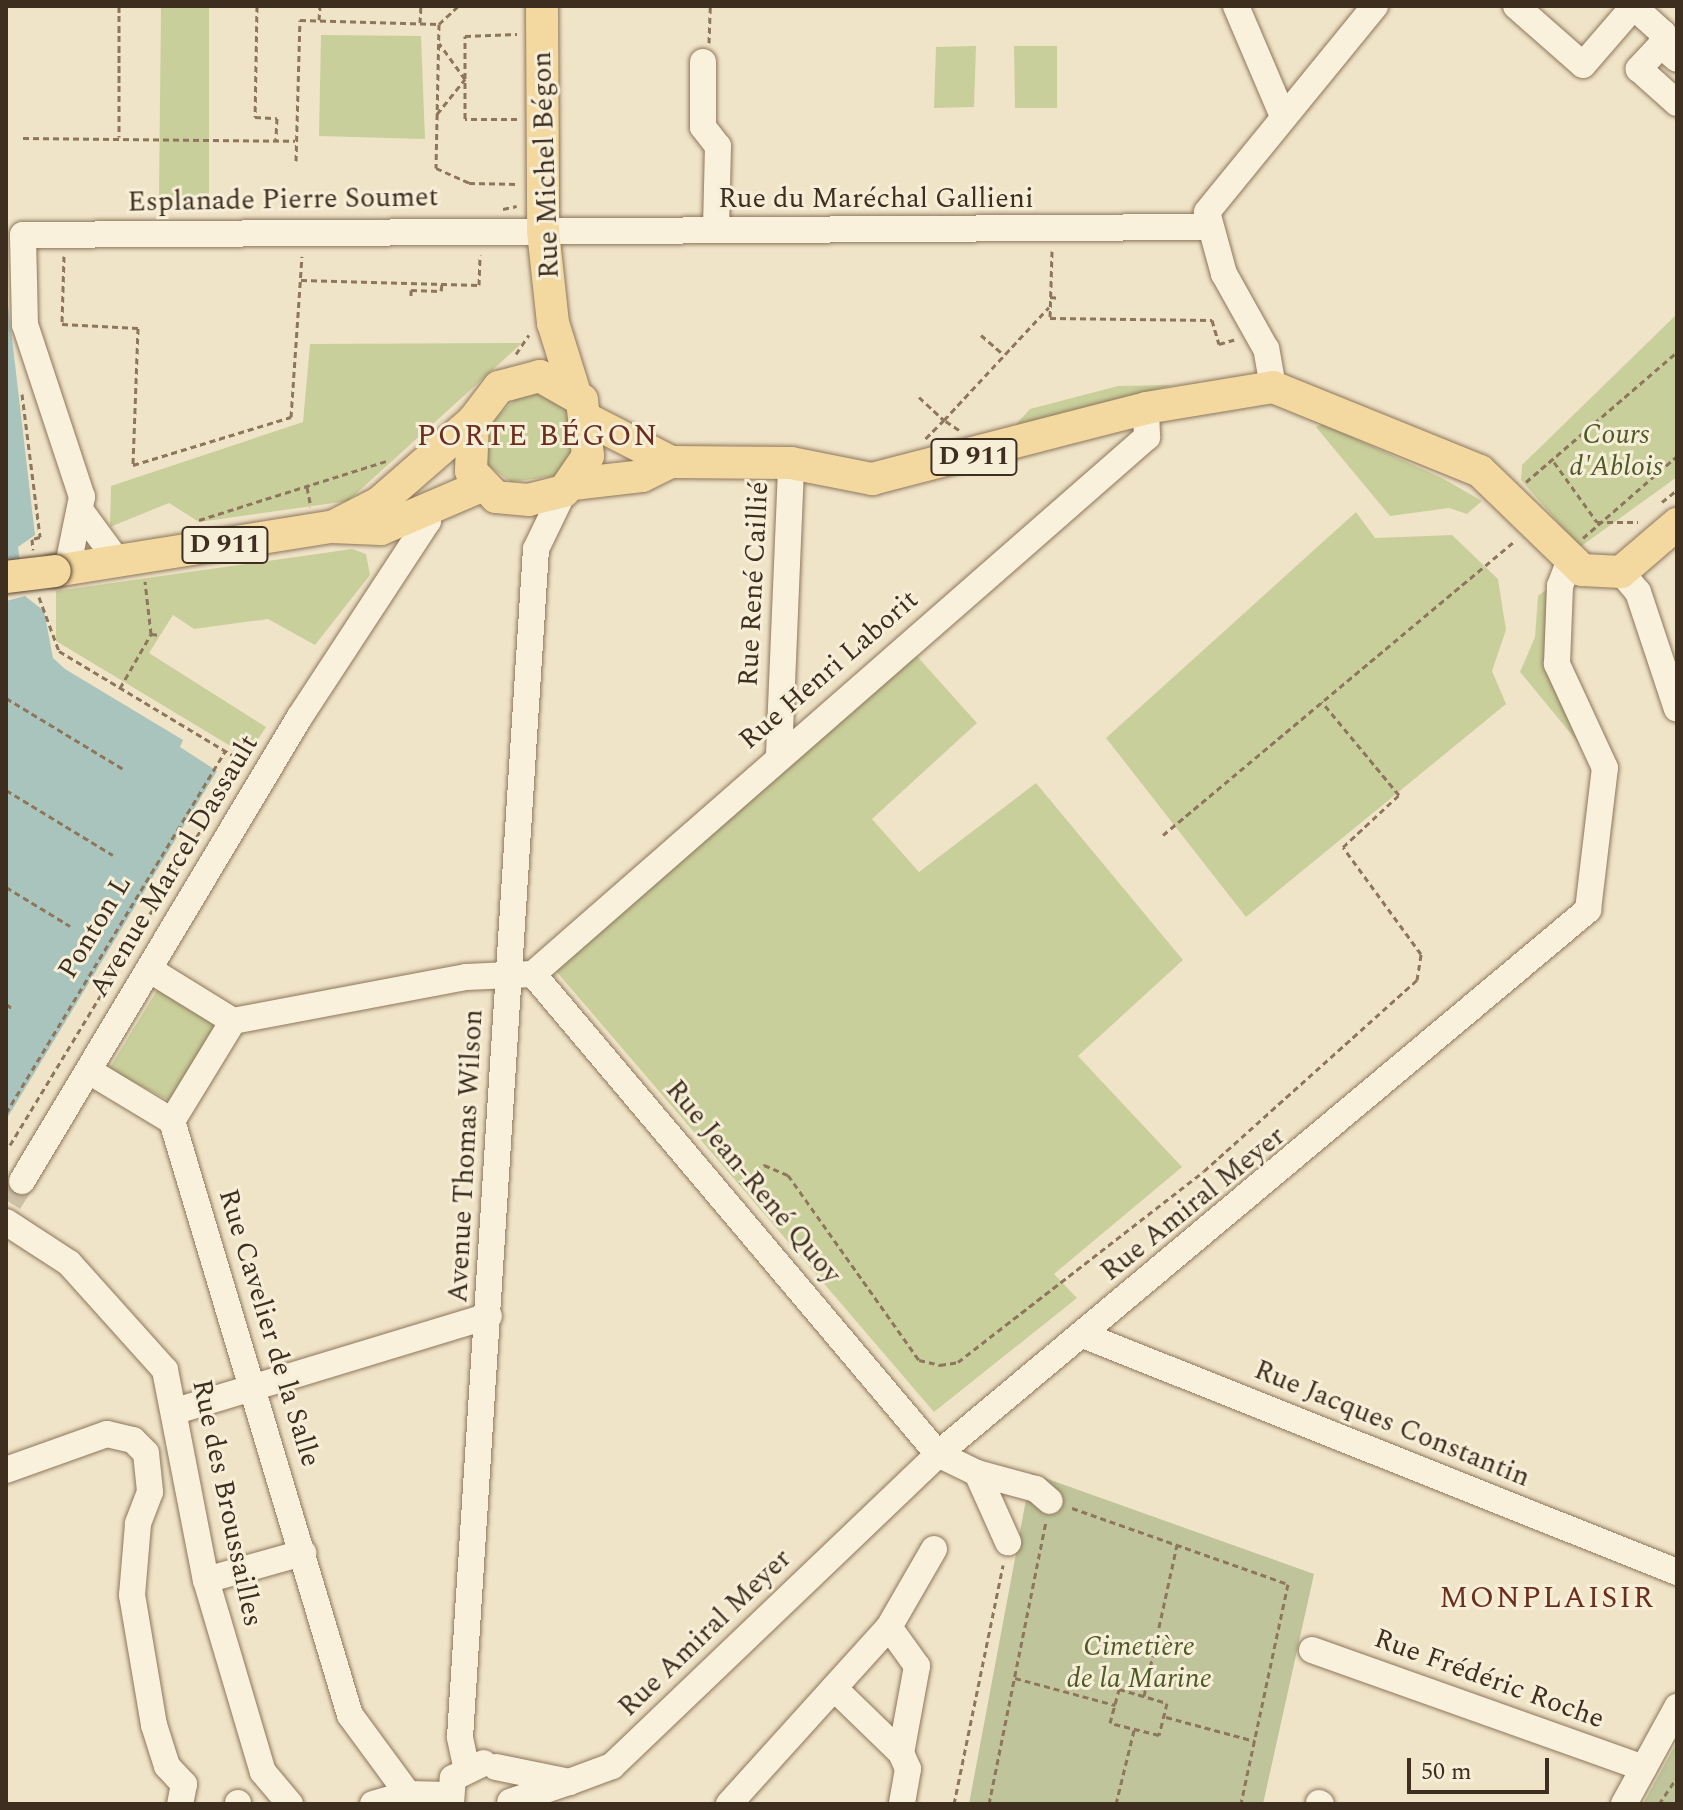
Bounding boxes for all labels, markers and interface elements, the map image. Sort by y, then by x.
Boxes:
street label: Rue Michel Bégon [525,51,567,279]
street label: Esplanade Pierre Soumet [127,180,439,220]
street label: Rue du Maréchal Gallieni [718,182,1034,216]
district label: PORTE BÉGON [417,418,659,454]
park label: Cours d'Ablois [1569,418,1663,484]
road number: D 911 [930,435,1018,479]
street label: Rue René Caillié [732,481,776,687]
road number: D 911 [181,523,269,567]
street label: Rue Henri Laborit [733,583,925,757]
street label: Avenue Marcel Dassault [82,729,266,1003]
street label: Ponton L [51,869,139,985]
street label: Avenue Thomas Wilson [442,1008,490,1304]
street label: Rue Jean-René Quoy [658,1073,848,1291]
street label: Rue Amiral Meyer [1094,1119,1292,1289]
street label: Rue Cavelier de la Salle [211,1185,327,1471]
street label: Rue Jacques Constantin [1249,1353,1535,1495]
street label: Rue des Broussailles [184,1376,270,1630]
street label: Rue Amiral Meyer [612,1542,798,1724]
district label: MONPLAISIR [1439,1580,1655,1616]
street label: Rue Frédéric Roche [1369,1622,1609,1736]
park label: Cimetière de la Marine [1066,1630,1212,1696]
scale bar [1411,1742,1553,1792]
text: 50 m [1421,1754,1472,1790]

